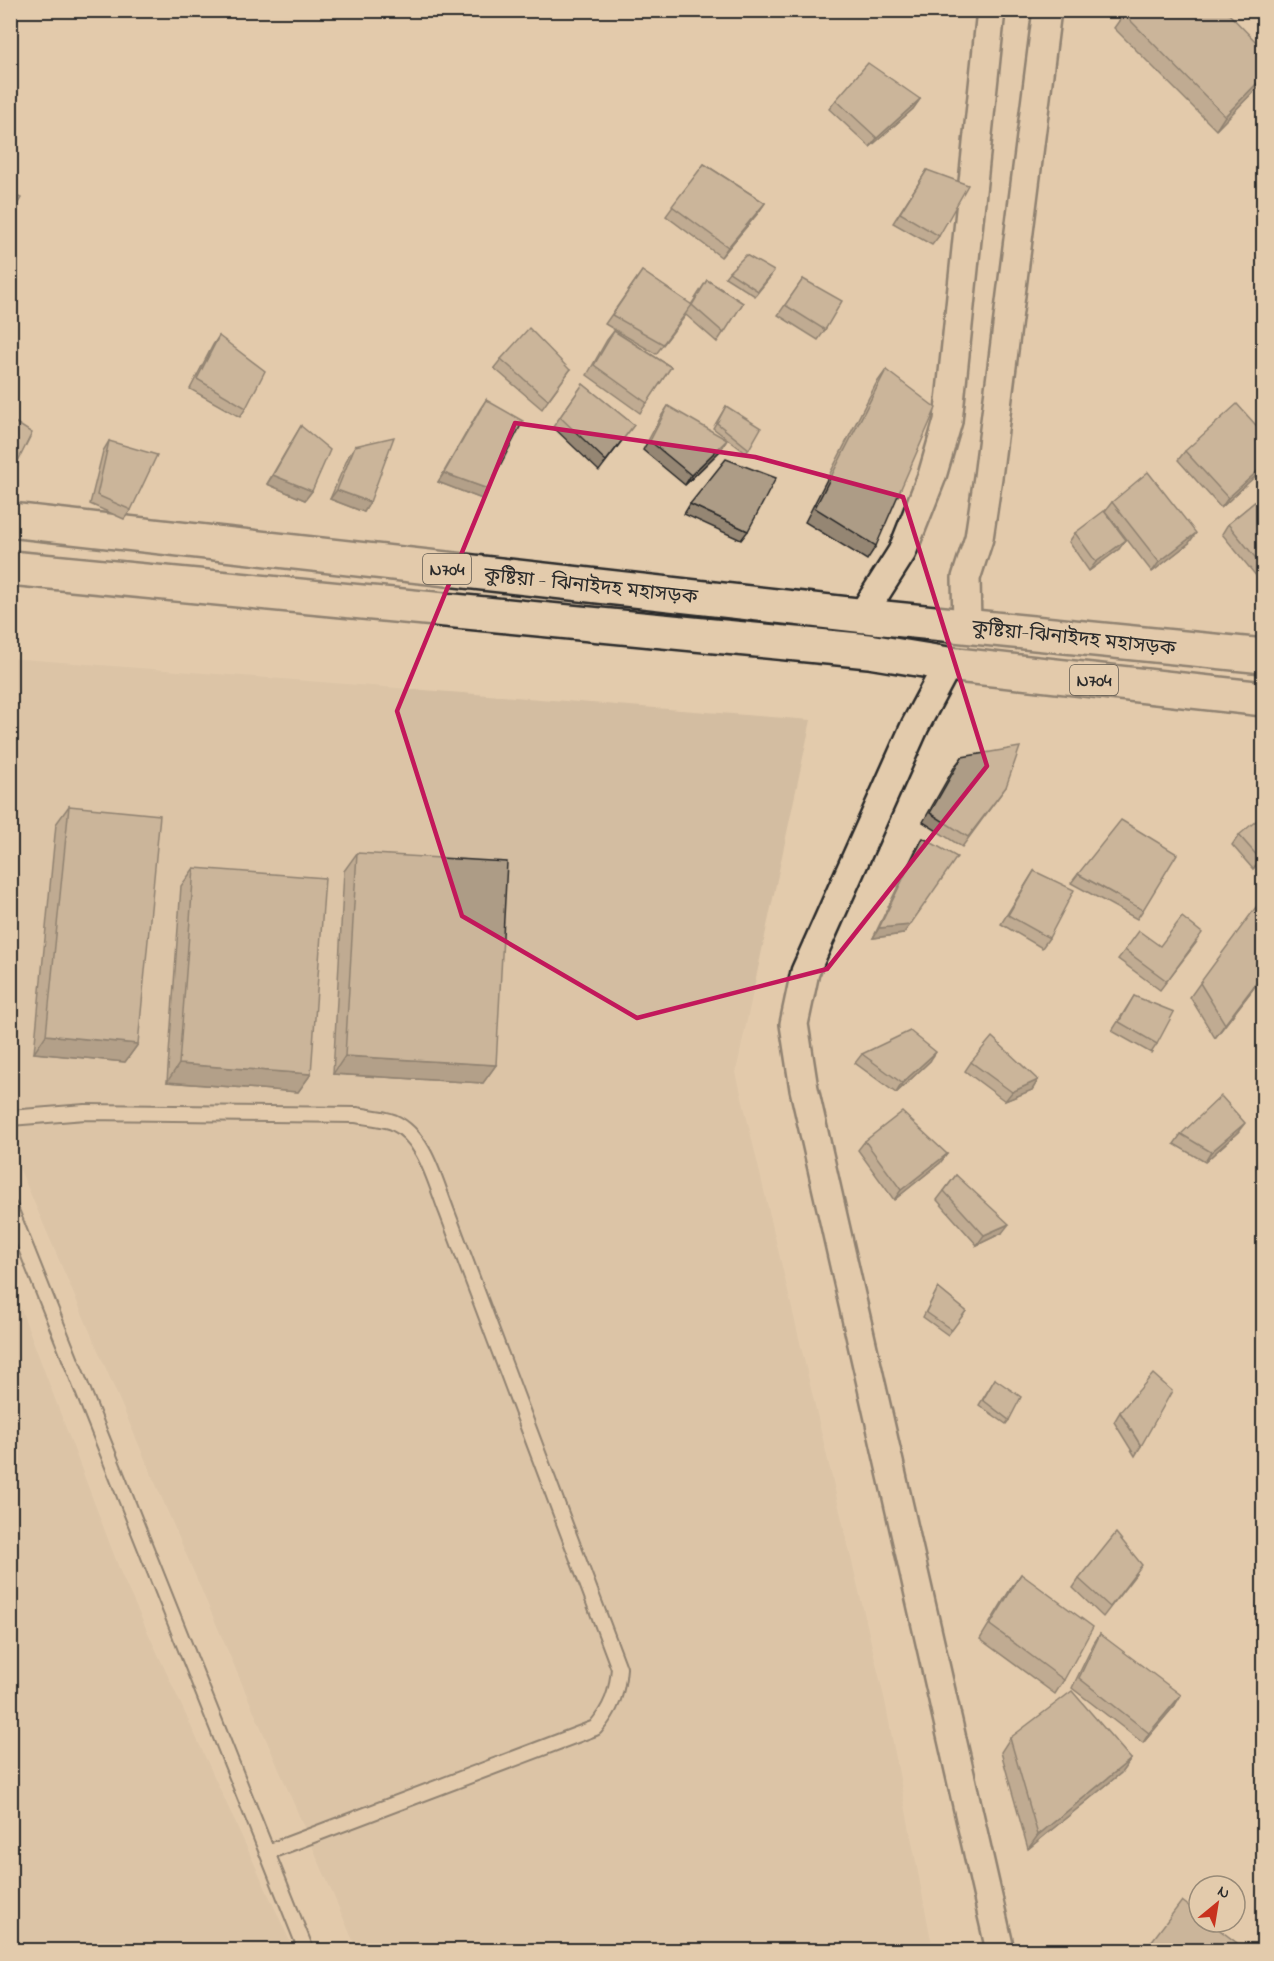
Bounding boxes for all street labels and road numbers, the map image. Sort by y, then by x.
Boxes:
road number: N704 [423,554,471,584]
street label: কুষ্টিয়া - ঝিনাইদহ মহাসড়ক [482,562,700,613]
street label: কুষ্টিয়া-ঝিনাইদহ মহাসড়ক [970,614,1178,665]
road number: N704 [1070,665,1118,695]

